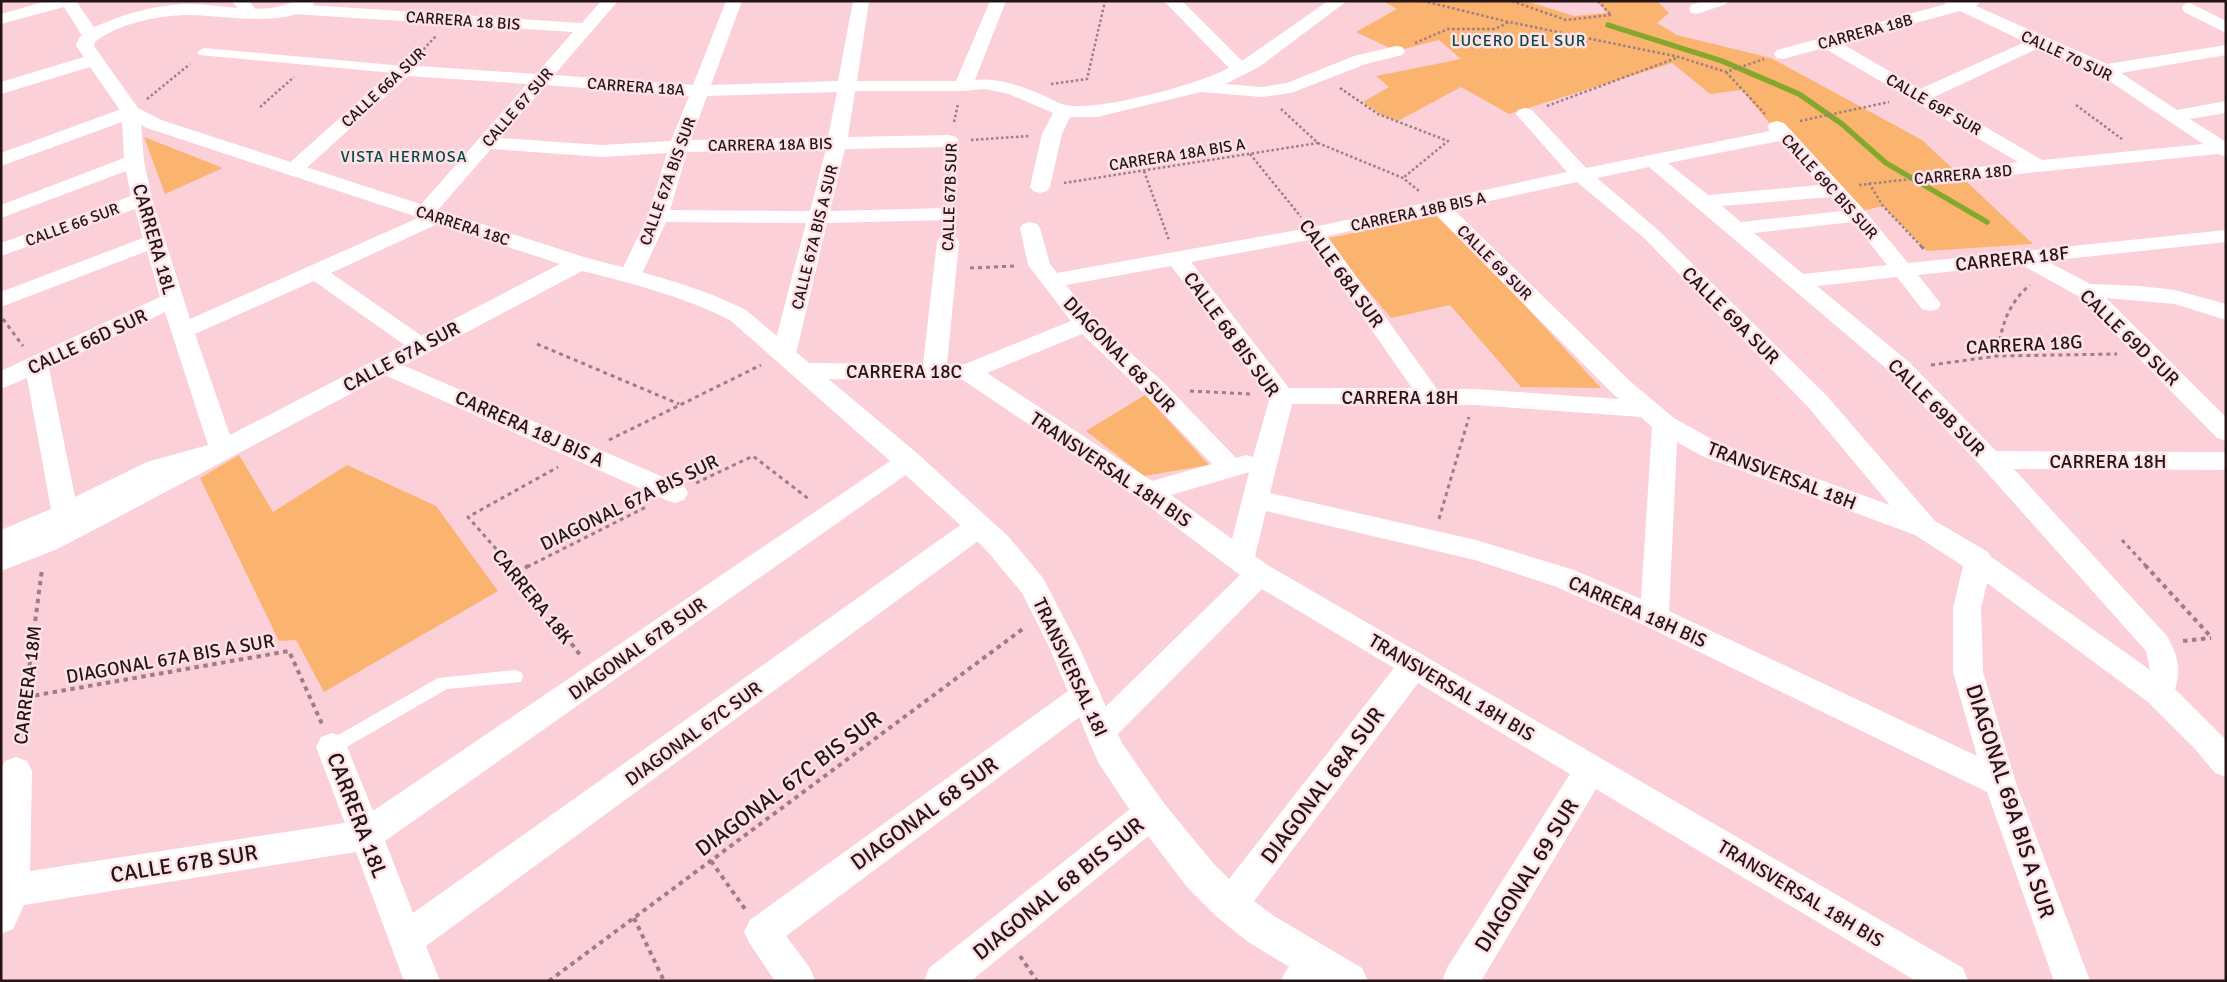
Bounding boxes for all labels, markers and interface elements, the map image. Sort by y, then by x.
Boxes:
street label: CARRERA 18 BIS [405,7,521,35]
street label: CARRERA 18B [1816,10,1915,54]
street label: CALLE 70 SUR [2018,26,2116,86]
district label: LUCERO DEL SUR [1452,31,1586,51]
street label: CALLE 66A SUR [337,43,430,132]
street label: CALLE 67 SUR [478,64,558,151]
street label: CALLE 69F SUR [1882,70,1985,140]
street label: CARRERA 18A [587,74,686,100]
street label: CALLE 67A BIS SUR [635,114,701,248]
street label: CALLE 69C BIS SUR [1777,130,1882,244]
street label: CARRERA 18A BIS [708,134,833,156]
street label: CARRERA 18A BIS A [1108,134,1247,176]
street label: CALLE 67B SUR [938,142,962,251]
district label: VISTA HERMOSA [340,147,468,167]
street label: CARRERA 18D [1913,161,2013,189]
street label: CALLE 67A BIS A SUR [787,163,843,312]
street label: CARRERA 18L [127,181,181,298]
street label: CARRERA 18B BIS A [1349,188,1488,236]
street label: CALLE 66 SUR [23,199,122,251]
street label: CARRERA 18C [413,201,512,251]
street label: CALLE 68A SUR [1294,215,1389,333]
street label: CALLE 69 SUR [1452,221,1536,305]
street label: CARRERA 18F [1954,241,2070,277]
street label: CALLE 69A SUR [1676,262,1784,370]
street label: CALLE 68 BIS SUR [1178,267,1285,402]
street label: CALLE 69D SUR [2075,284,2184,391]
street label: DIAGONAL 68 SUR [1058,292,1181,418]
street label: CALLE 66D SUR [24,304,151,380]
street label: CALLE 67A SUR [339,316,464,398]
street label: CARRERA 18G [1965,330,2083,360]
street label: CALLE 69B SUR [1882,354,1990,462]
street label: CARRERA 18C [846,360,962,384]
street label: CARRERA 18J BIS A [451,385,608,473]
street label: CARRERA 18H [1341,386,1459,410]
street label: TRANSVERSAL 18H BIS [1025,407,1196,533]
street label: TRANSVERSAL 18H [1704,436,1860,515]
street label: DIAGONAL 67A BIS SUR [536,449,722,556]
street label: CARRERA 18H [2049,450,2167,474]
street label: CARRERA 18K [486,544,578,650]
street label: CARRERA 18H BIS [1565,571,1711,653]
street label: DIAGONAL 67B SUR [564,592,711,705]
street label: TRANSVERSAL 18I [1027,594,1113,741]
street label: CARRERA 18M [9,624,47,746]
street label: DIAGONAL 67A BIS A SUR [64,629,276,689]
street label: TRANSVERSAL 18H BIS [1364,629,1539,747]
street label: DIAGONAL 67C SUR [620,676,767,791]
street label: DIAGONAL 69A BIS A SUR [1960,681,2061,922]
street label: DIAGONAL 68A SUR [1255,702,1390,869]
street label: DIAGONAL 67C BIS SUR [690,705,887,862]
street label: CARRERA 18L [321,749,394,882]
street label: DIAGONAL 68 SUR [845,751,1003,876]
street label: DIAGONAL 69 SUR [1468,794,1584,957]
street label: DIAGONAL 68 BIS SUR [967,811,1149,966]
street label: TRANSVERSAL 18H BIS [1713,835,1888,953]
street label: CALLE 67B SUR [109,839,260,888]

